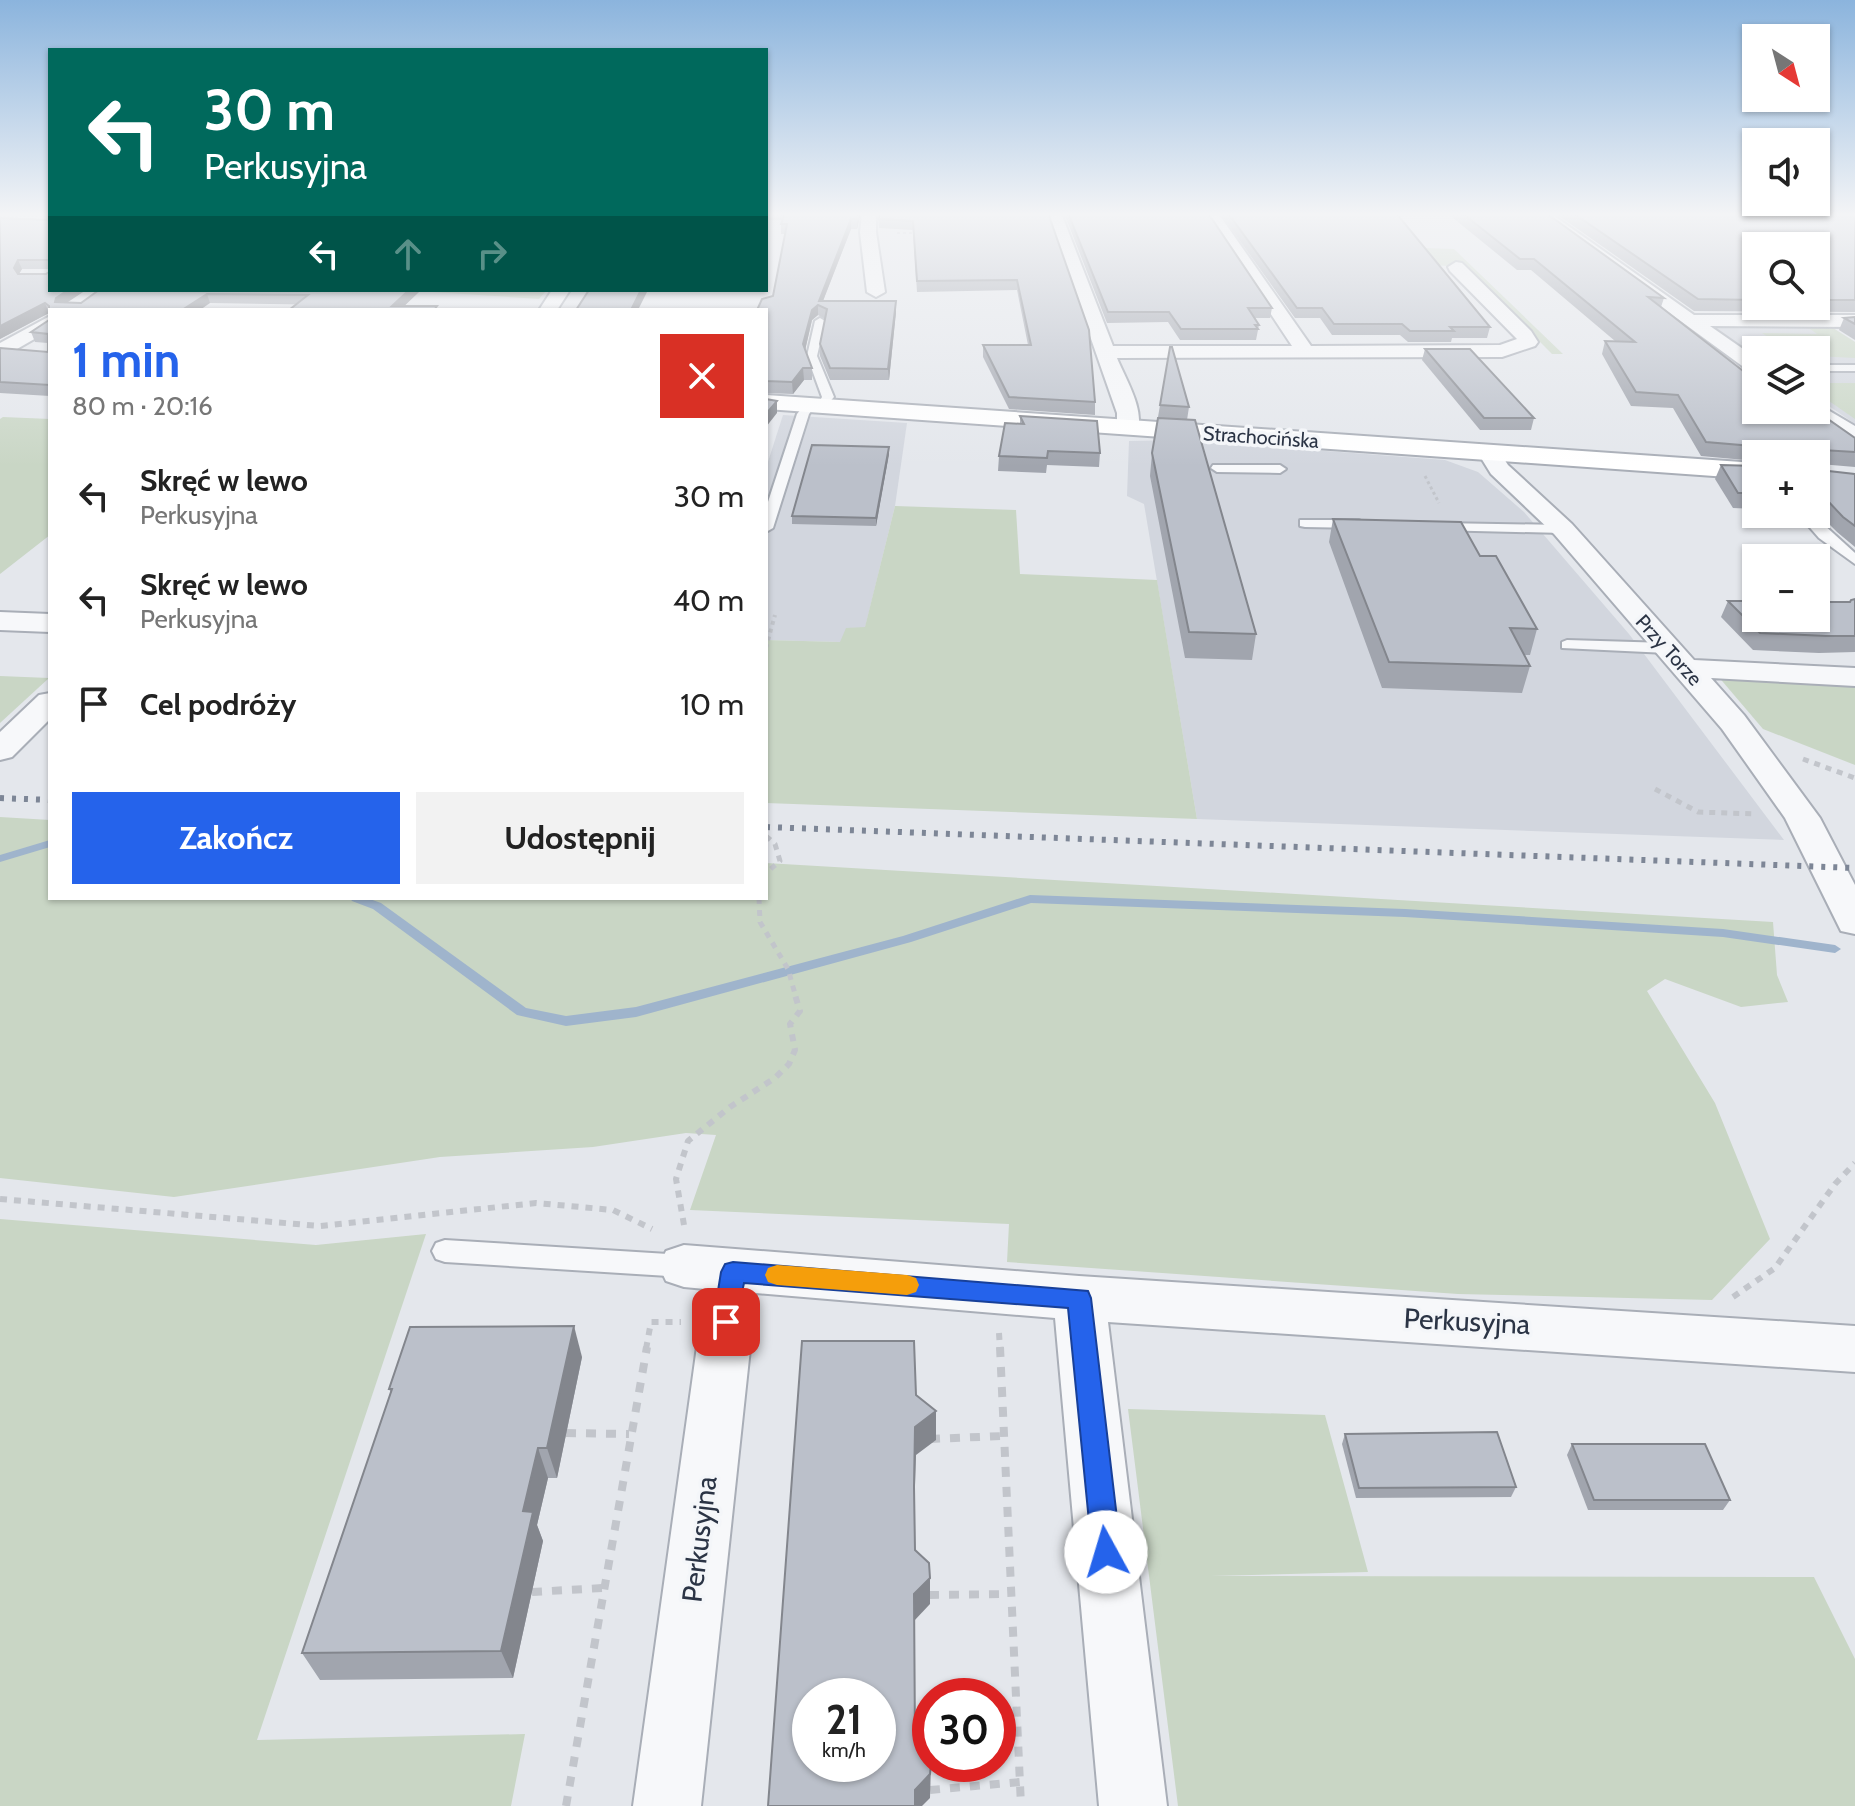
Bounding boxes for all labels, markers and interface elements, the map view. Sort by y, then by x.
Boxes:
north arrow [1742,24,1830,112]
map controls [1742,24,1830,632]
text: 30 m [204,76,335,144]
icon: left [72,80,176,184]
button: sound [1742,128,1830,216]
text: Perkusyjna [204,144,367,188]
icon: left [302,232,346,276]
icon: ahead [386,232,430,276]
icon: right [470,232,514,276]
button: search [1742,232,1830,320]
text: 1 min [72,331,180,389]
button: close [660,334,744,418]
button: layers [1742,336,1830,424]
text: 80 m · 20:16 [72,390,213,422]
street label: Strachocińska [1202,421,1320,453]
button: + [1742,440,1830,528]
text: Skręć w lewo [140,462,308,499]
icon: left [72,474,116,518]
text: 30 m [674,478,744,515]
text: Perkusyjna [140,499,258,531]
button: − [1742,544,1830,632]
text: Skręć w lewo [140,566,308,603]
icon: left [72,578,116,622]
text: 40 m [673,582,744,619]
text: Perkusyjna [140,603,258,635]
street label: Przy Torze [1631,609,1707,691]
icon: arrive [72,682,116,726]
text: Cel podróży [140,686,296,723]
text: 10 m [680,686,744,723]
button: Zakończ [72,792,400,884]
button: Udostępnij [416,792,744,884]
pin [692,1288,760,1356]
icon: arrive [704,1300,748,1344]
street label: Perkusyjna [1403,1301,1532,1341]
street label: Perkusyjna [674,1473,724,1604]
position arrow [1064,1510,1148,1594]
speed limit sign: 30 [912,1678,1016,1782]
text: 21 [826,1695,862,1744]
text: km/h [822,1738,866,1762]

